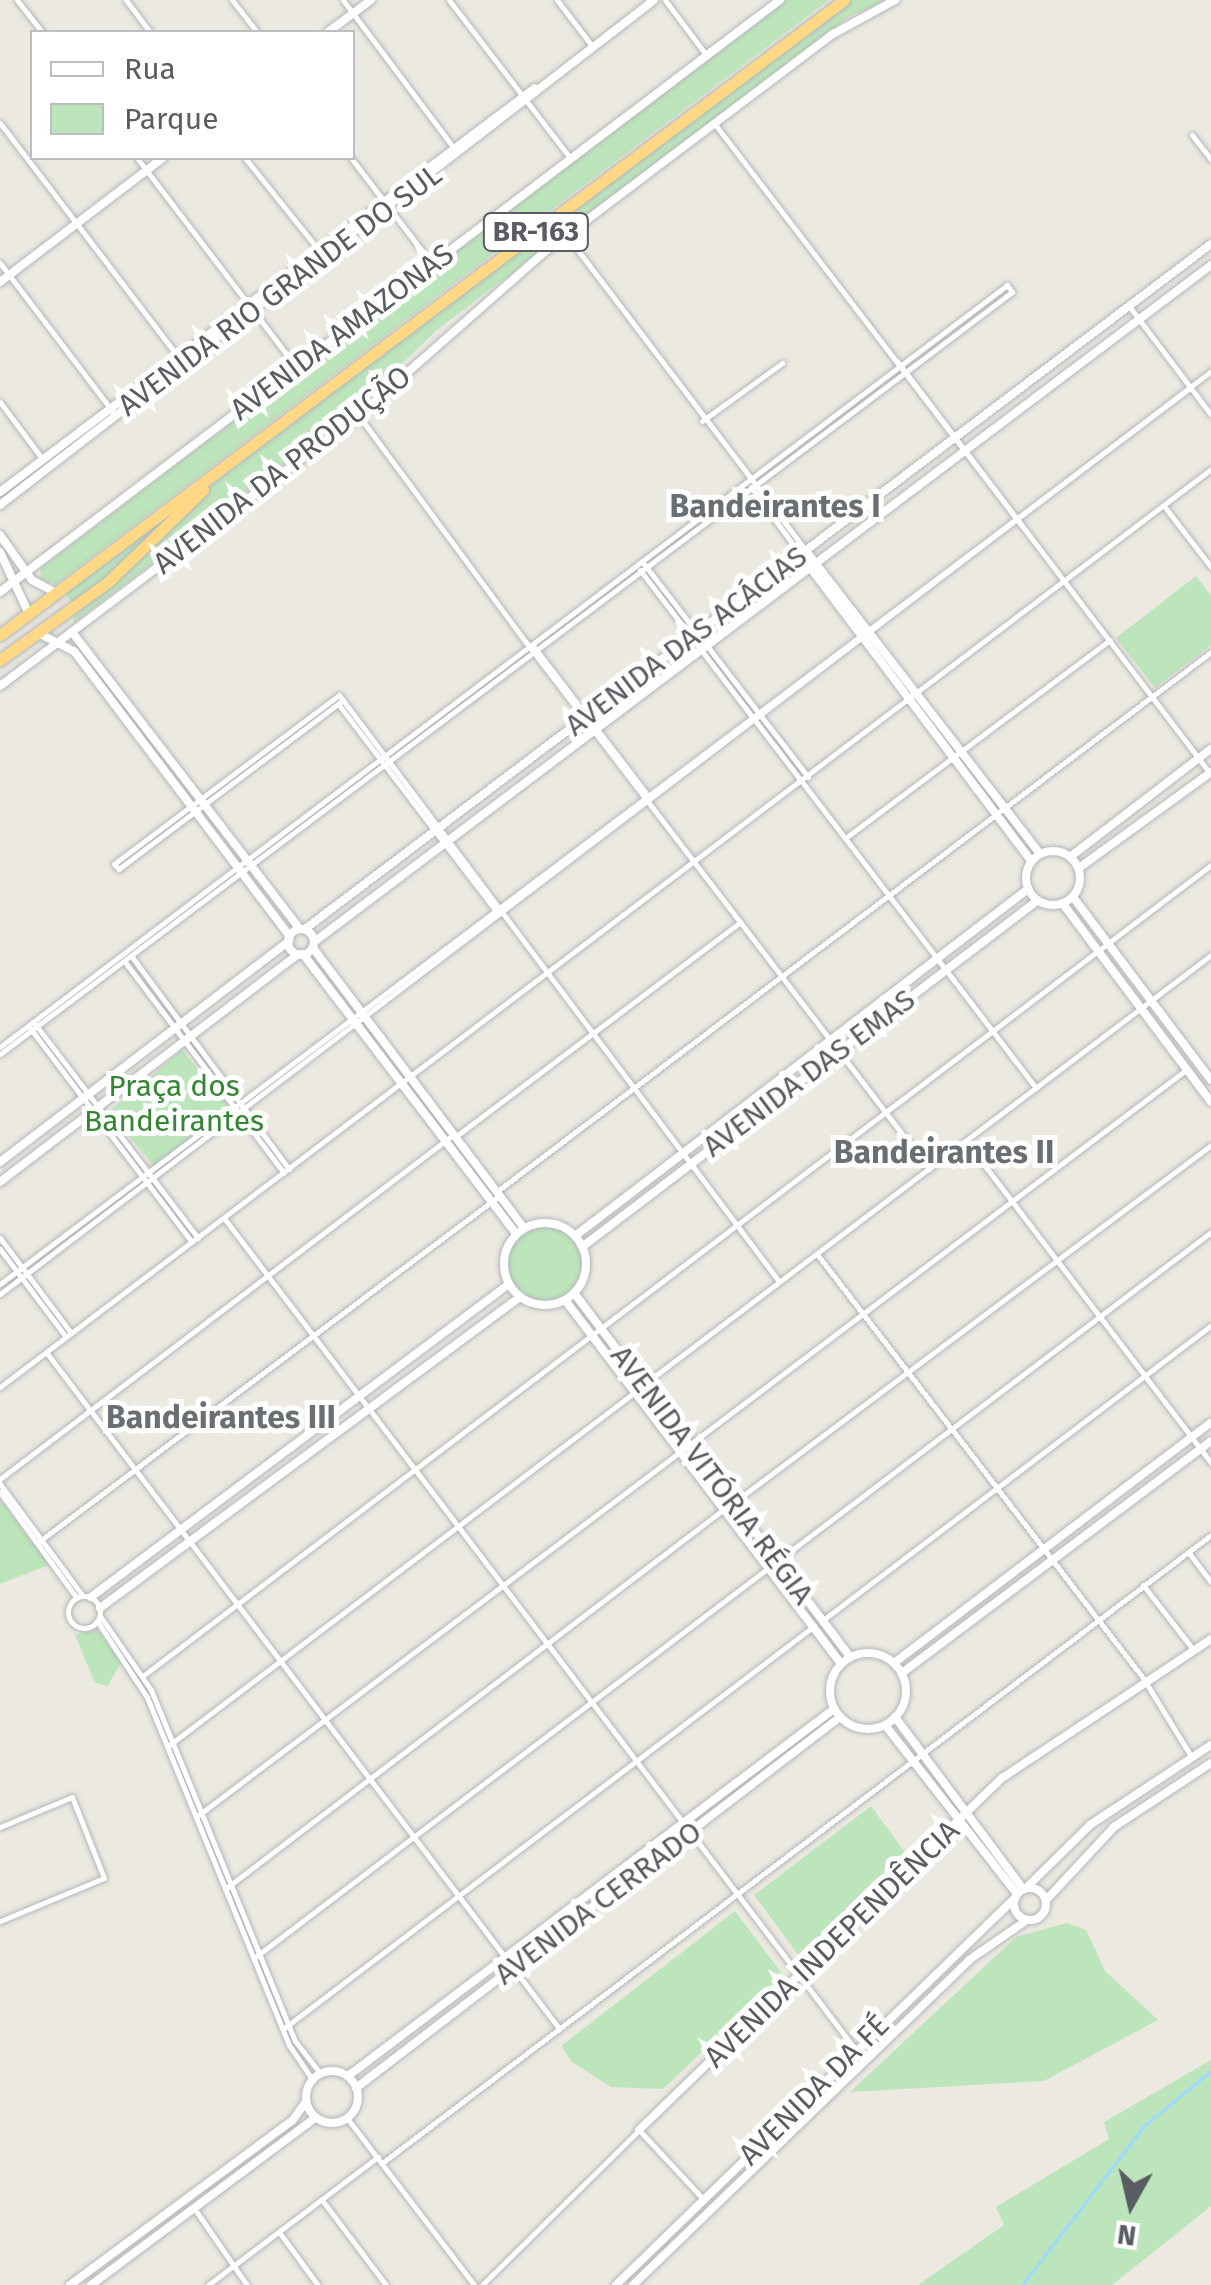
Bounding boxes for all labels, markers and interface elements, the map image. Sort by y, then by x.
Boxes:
legend [30,30,355,160]
text: Rua [124,51,176,87]
text: Parque [124,101,219,137]
street label: AVENIDA RIO GRANDE DO SUL [111,156,449,424]
road number: BR-163 [481,209,591,255]
street label: AVENIDA AMAZONAS [223,236,461,428]
street label: AVENIDA DA PRODUÇÃO [146,358,418,582]
district label: Bandeirantes I [669,487,881,525]
street label: AVENIDA DAS ACÁCIAS [558,538,814,744]
street label: AVENIDA DAS EMAS [696,981,922,1165]
park label: Praça dos Bandeirantes [84,1068,264,1138]
district label: Bandeirantes II [834,1133,1054,1171]
street label: AVENIDA VITÓRIA RÉGIA [603,1339,821,1611]
district label: Bandeirantes III [106,1398,336,1436]
street label: AVENIDA INDEPENDÊNCIA [697,1813,967,2075]
street label: AVENIDA CERRADO [488,1814,708,1992]
street label: AVENIDA DA FÉ [731,2007,897,2173]
north arrow [1081,2155,1181,2255]
text: N [1115,2218,1138,2253]

